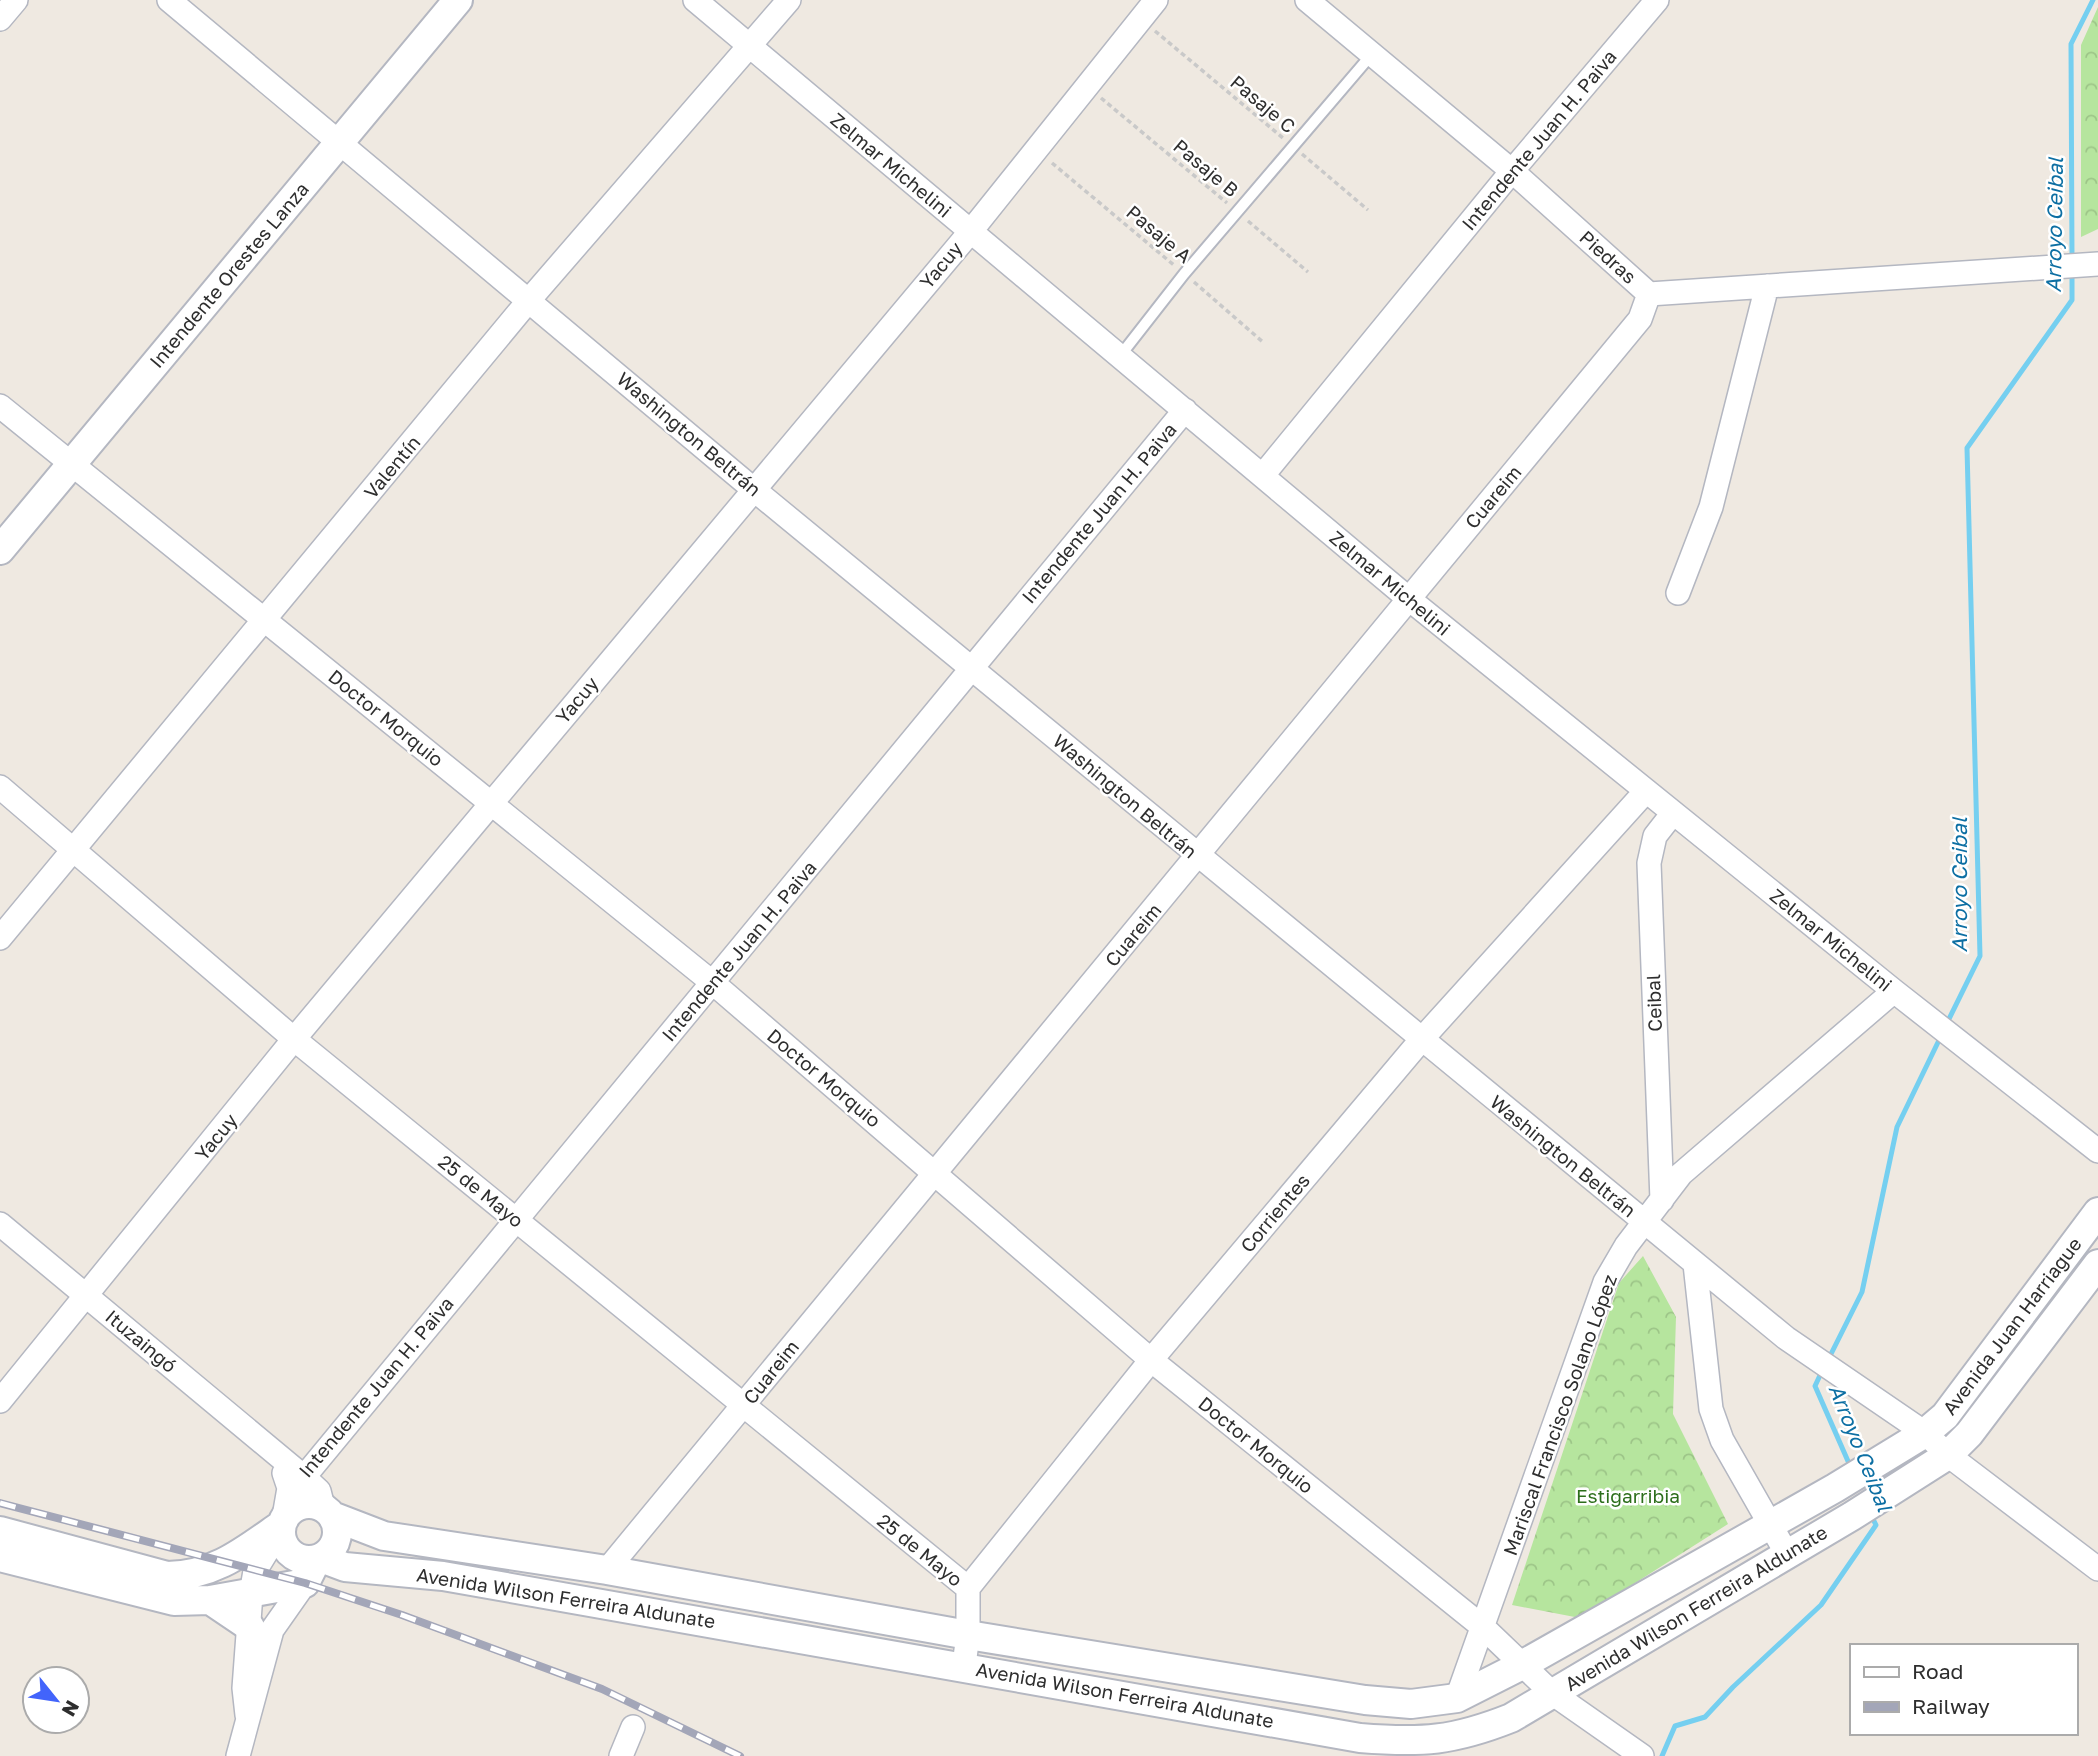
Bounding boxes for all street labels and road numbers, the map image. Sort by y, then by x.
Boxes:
street label: Intendente Juan H. Paiva [1456,45,1621,235]
street label: Pasaje C [1226,70,1300,137]
street label: Zelmar Michelini [826,108,956,222]
street label: Pasaje B [1169,134,1243,201]
street label: Intendente Orestes Lanza [144,177,313,372]
street label: Pasaje A [1122,200,1197,267]
street label: Piedras [1575,225,1641,288]
street label: Yacuy [914,236,967,293]
street label: Washington Beltrán [613,367,766,500]
street label: Intendente Juan H. Paiva [1016,418,1181,608]
street label: Valentín [359,431,425,503]
street label: Cuareim [1460,460,1526,533]
street label: Zelmar Michelini [1325,526,1455,640]
street label: Doctor Morquio [324,664,448,771]
street label: Yacuy [550,671,603,728]
street label: Washington Beltrán [1049,729,1202,862]
street label: Intendente Juan H. Paiva [656,856,821,1046]
street label: Zelmar Michelini [1766,883,1897,996]
street label: Cuareim [1100,898,1166,971]
street label: Ceibal [1641,974,1666,1032]
street label: Doctor Morquio [763,1024,886,1132]
street label: Washington Beltrán [1486,1090,1641,1221]
street label: Yacuy [190,1108,242,1165]
street label: 25 de Mayo [434,1149,528,1232]
street label: Corrientes [1235,1169,1314,1257]
street label: Avenida Juan Harriague [1937,1233,2086,1419]
street label: Mariscal Francisco Solano López [1498,1271,1621,1558]
street label: Intendente Juan H. Paiva [293,1292,458,1482]
street label: Ituzaingó [101,1304,181,1377]
street label: Cuareim [738,1335,803,1408]
street label: Doctor Morquio [1194,1391,1318,1498]
street label: 25 de Mayo [873,1508,967,1591]
street label: Avenida Wilson Ferreira Aldunate [1560,1520,1831,1695]
street label: Avenida Wilson Ferreira Aldunate [415,1563,717,1632]
street label: Avenida Wilson Ferreira Aldunate [974,1657,1276,1732]

